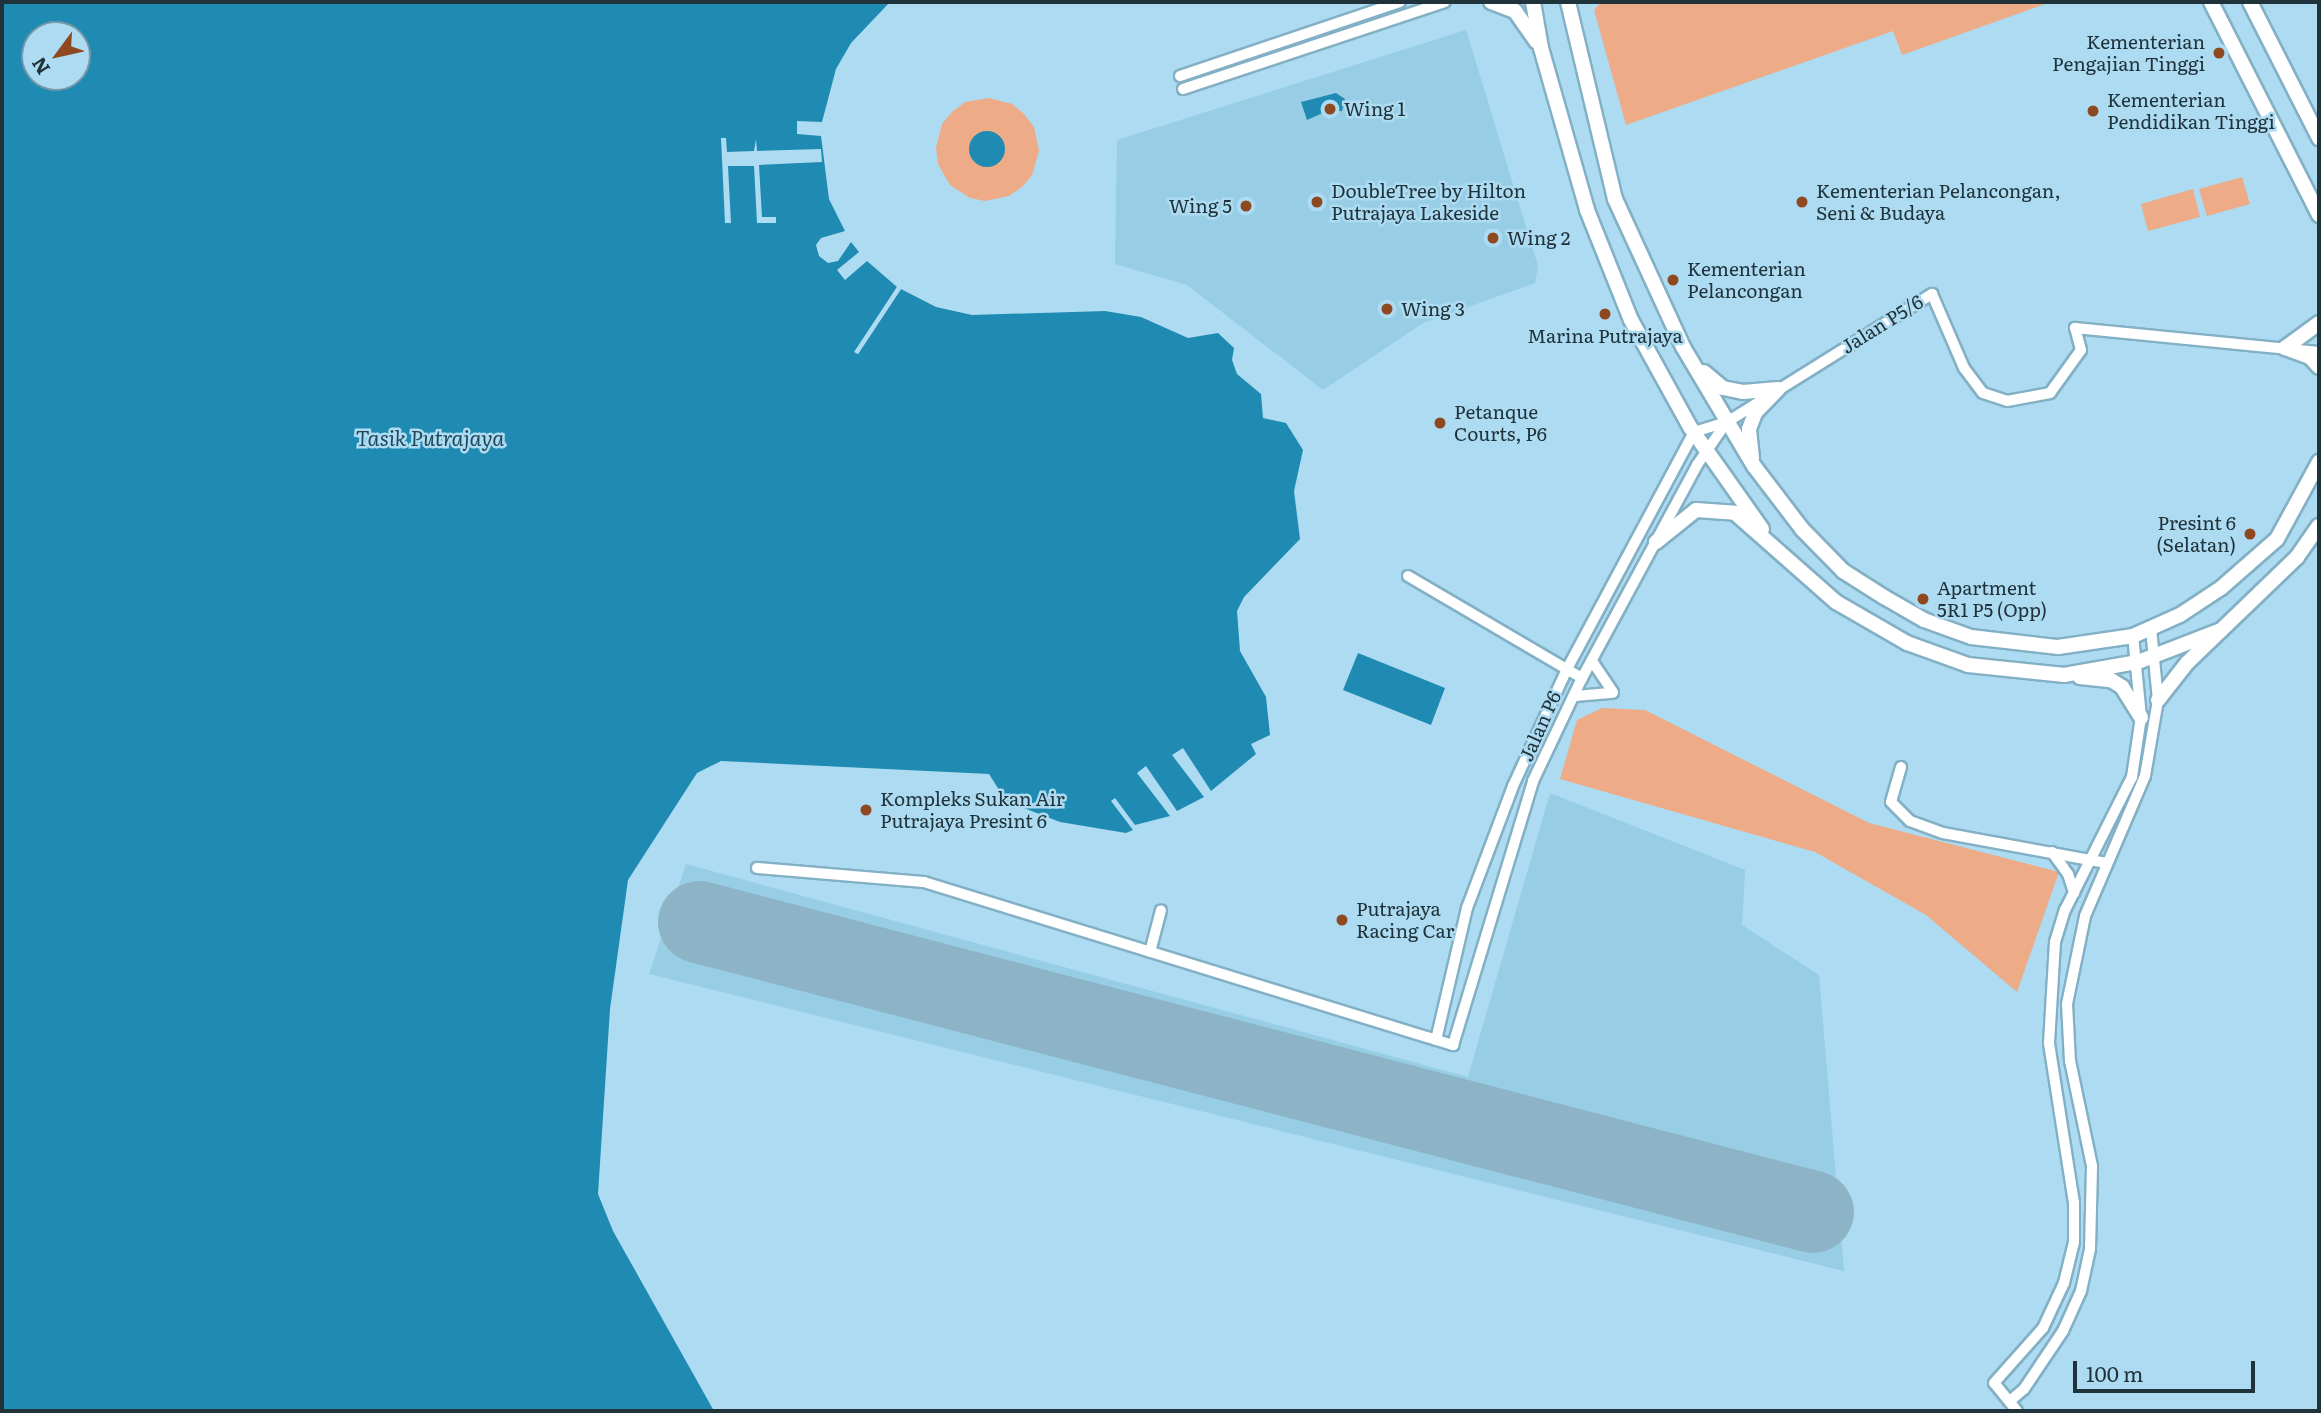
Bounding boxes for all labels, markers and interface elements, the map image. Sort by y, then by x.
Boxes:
north arrow [21,21,91,91]
place label: Kementerian Pengajian Tinggi [2052,31,2205,75]
marker: Kementerian Pengajian Tinggi [2211,45,2227,61]
text: N [24,52,56,81]
place label: Kementerian Pendidikan Tinggi [2107,89,2275,133]
place label: Wing 1 [1344,98,1405,120]
marker: Wing 1 [1322,101,1338,117]
marker: Kementerian Pendidikan Tinggi [2085,103,2101,119]
place label: DoubleTree by Hilton Putrajaya Lakeside [1331,180,1526,224]
place label: Kementerian Pelancongan, Seni & Budaya [1816,180,2061,224]
marker: DoubleTree by Hilton Putrajaya Lakeside [1309,194,1325,210]
marker: Kementerian Pelancongan, Seni & Budaya [1794,194,1810,210]
place label: Wing 5 [1169,195,1232,217]
marker: Wing 5 [1238,198,1254,214]
place label: Wing 2 [1507,227,1570,249]
marker: Wing 2 [1485,230,1501,246]
place label: Kementerian Pelancongan [1687,258,1806,302]
marker: Kementerian Pelancongan [1665,272,1681,288]
street label: Jalan P5/6 [1837,290,1927,358]
place label: Wing 3 [1401,298,1465,320]
marker: Wing 3 [1379,301,1395,317]
marker: Marina Putrajaya [1597,306,1613,322]
place label: Marina Putrajaya [1527,325,1683,347]
place label: Petanque Courts, P6 [1454,401,1547,445]
marker: Petanque Courts, P6 [1432,415,1448,431]
water label: Tasik Putrajaya [356,424,504,450]
place label: Presint 6 (Selatan) [2156,512,2236,556]
marker: Presint 6 (Selatan) [2242,526,2258,542]
place label: Apartment 5R1 P5 (Opp) [1937,577,2047,621]
marker: Apartment 5R1 P5 (Opp) [1915,591,1931,607]
street label: Jalan P6 [1514,687,1566,765]
place label: Kompleks Sukan Air Putrajaya Presint 6 [880,788,1065,832]
marker: Kompleks Sukan Air Putrajaya Presint 6 [858,802,874,818]
place label: Putrajaya Racing Car [1356,898,1455,942]
marker: Putrajaya Racing Car [1334,912,1350,928]
scale bar [2076,1346,2258,1390]
text: 100 m [2086,1357,2143,1388]

